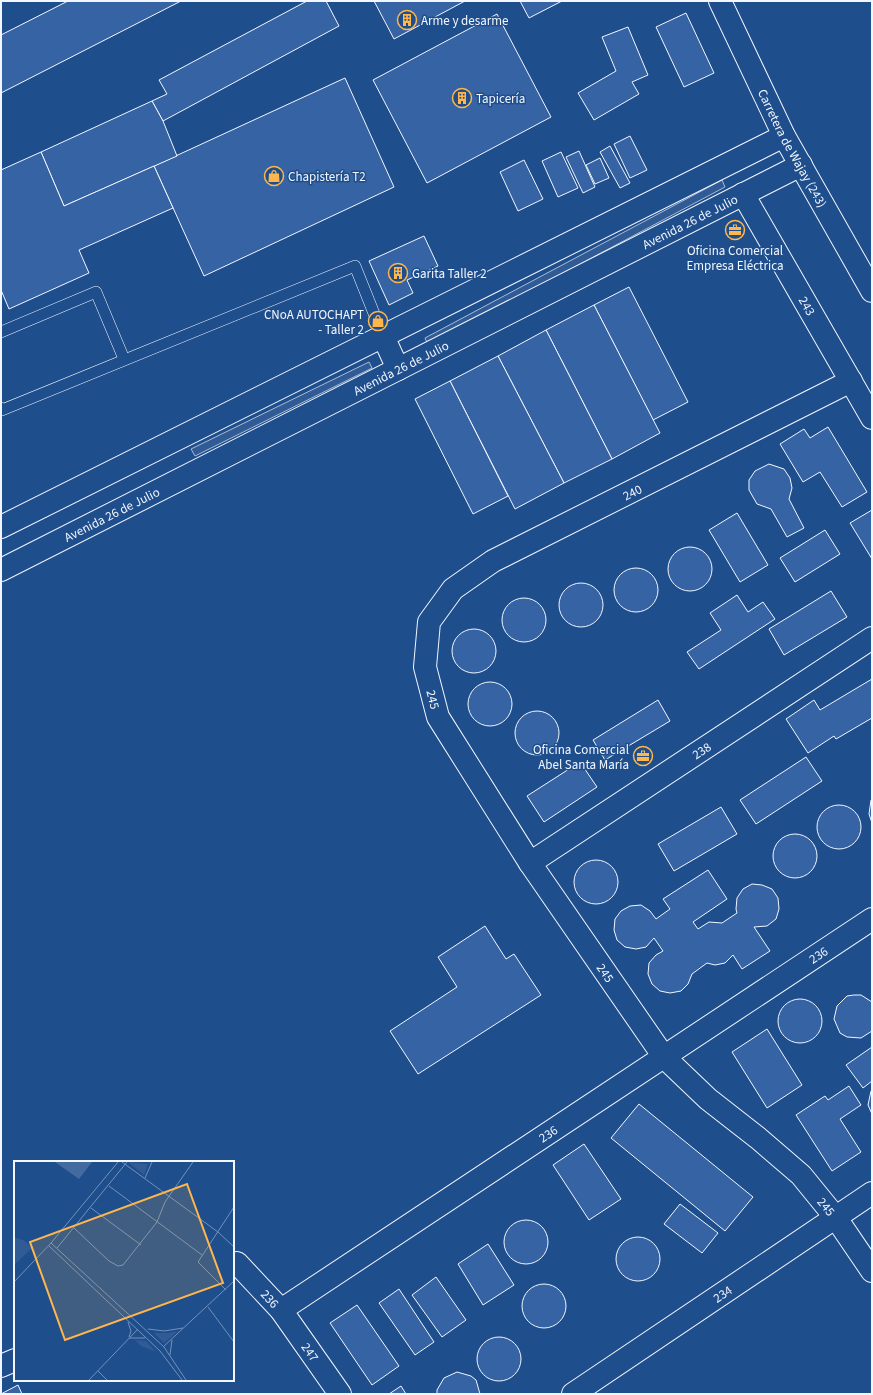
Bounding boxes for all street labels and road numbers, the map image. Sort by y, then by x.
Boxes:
street label: Carretera de Wajay (243) [753,86,831,211]
street label: Avenida 26 de Julio [639,190,741,254]
street label: 243 [794,293,819,319]
street label: Avenida 26 de Julio [350,337,452,400]
street label: 240 [620,480,645,505]
street label: Avenida 26 de Julio [61,483,163,547]
street label: 245 [421,688,444,711]
street label: 238 [689,738,715,764]
street label: 236 [806,943,832,968]
street label: 245 [592,960,618,986]
street label: 236 [535,1121,561,1147]
street label: 245 [813,1194,839,1220]
street label: 234 [710,1281,736,1307]
street label: 236 [256,1286,283,1312]
street label: 247 [297,1339,323,1366]

